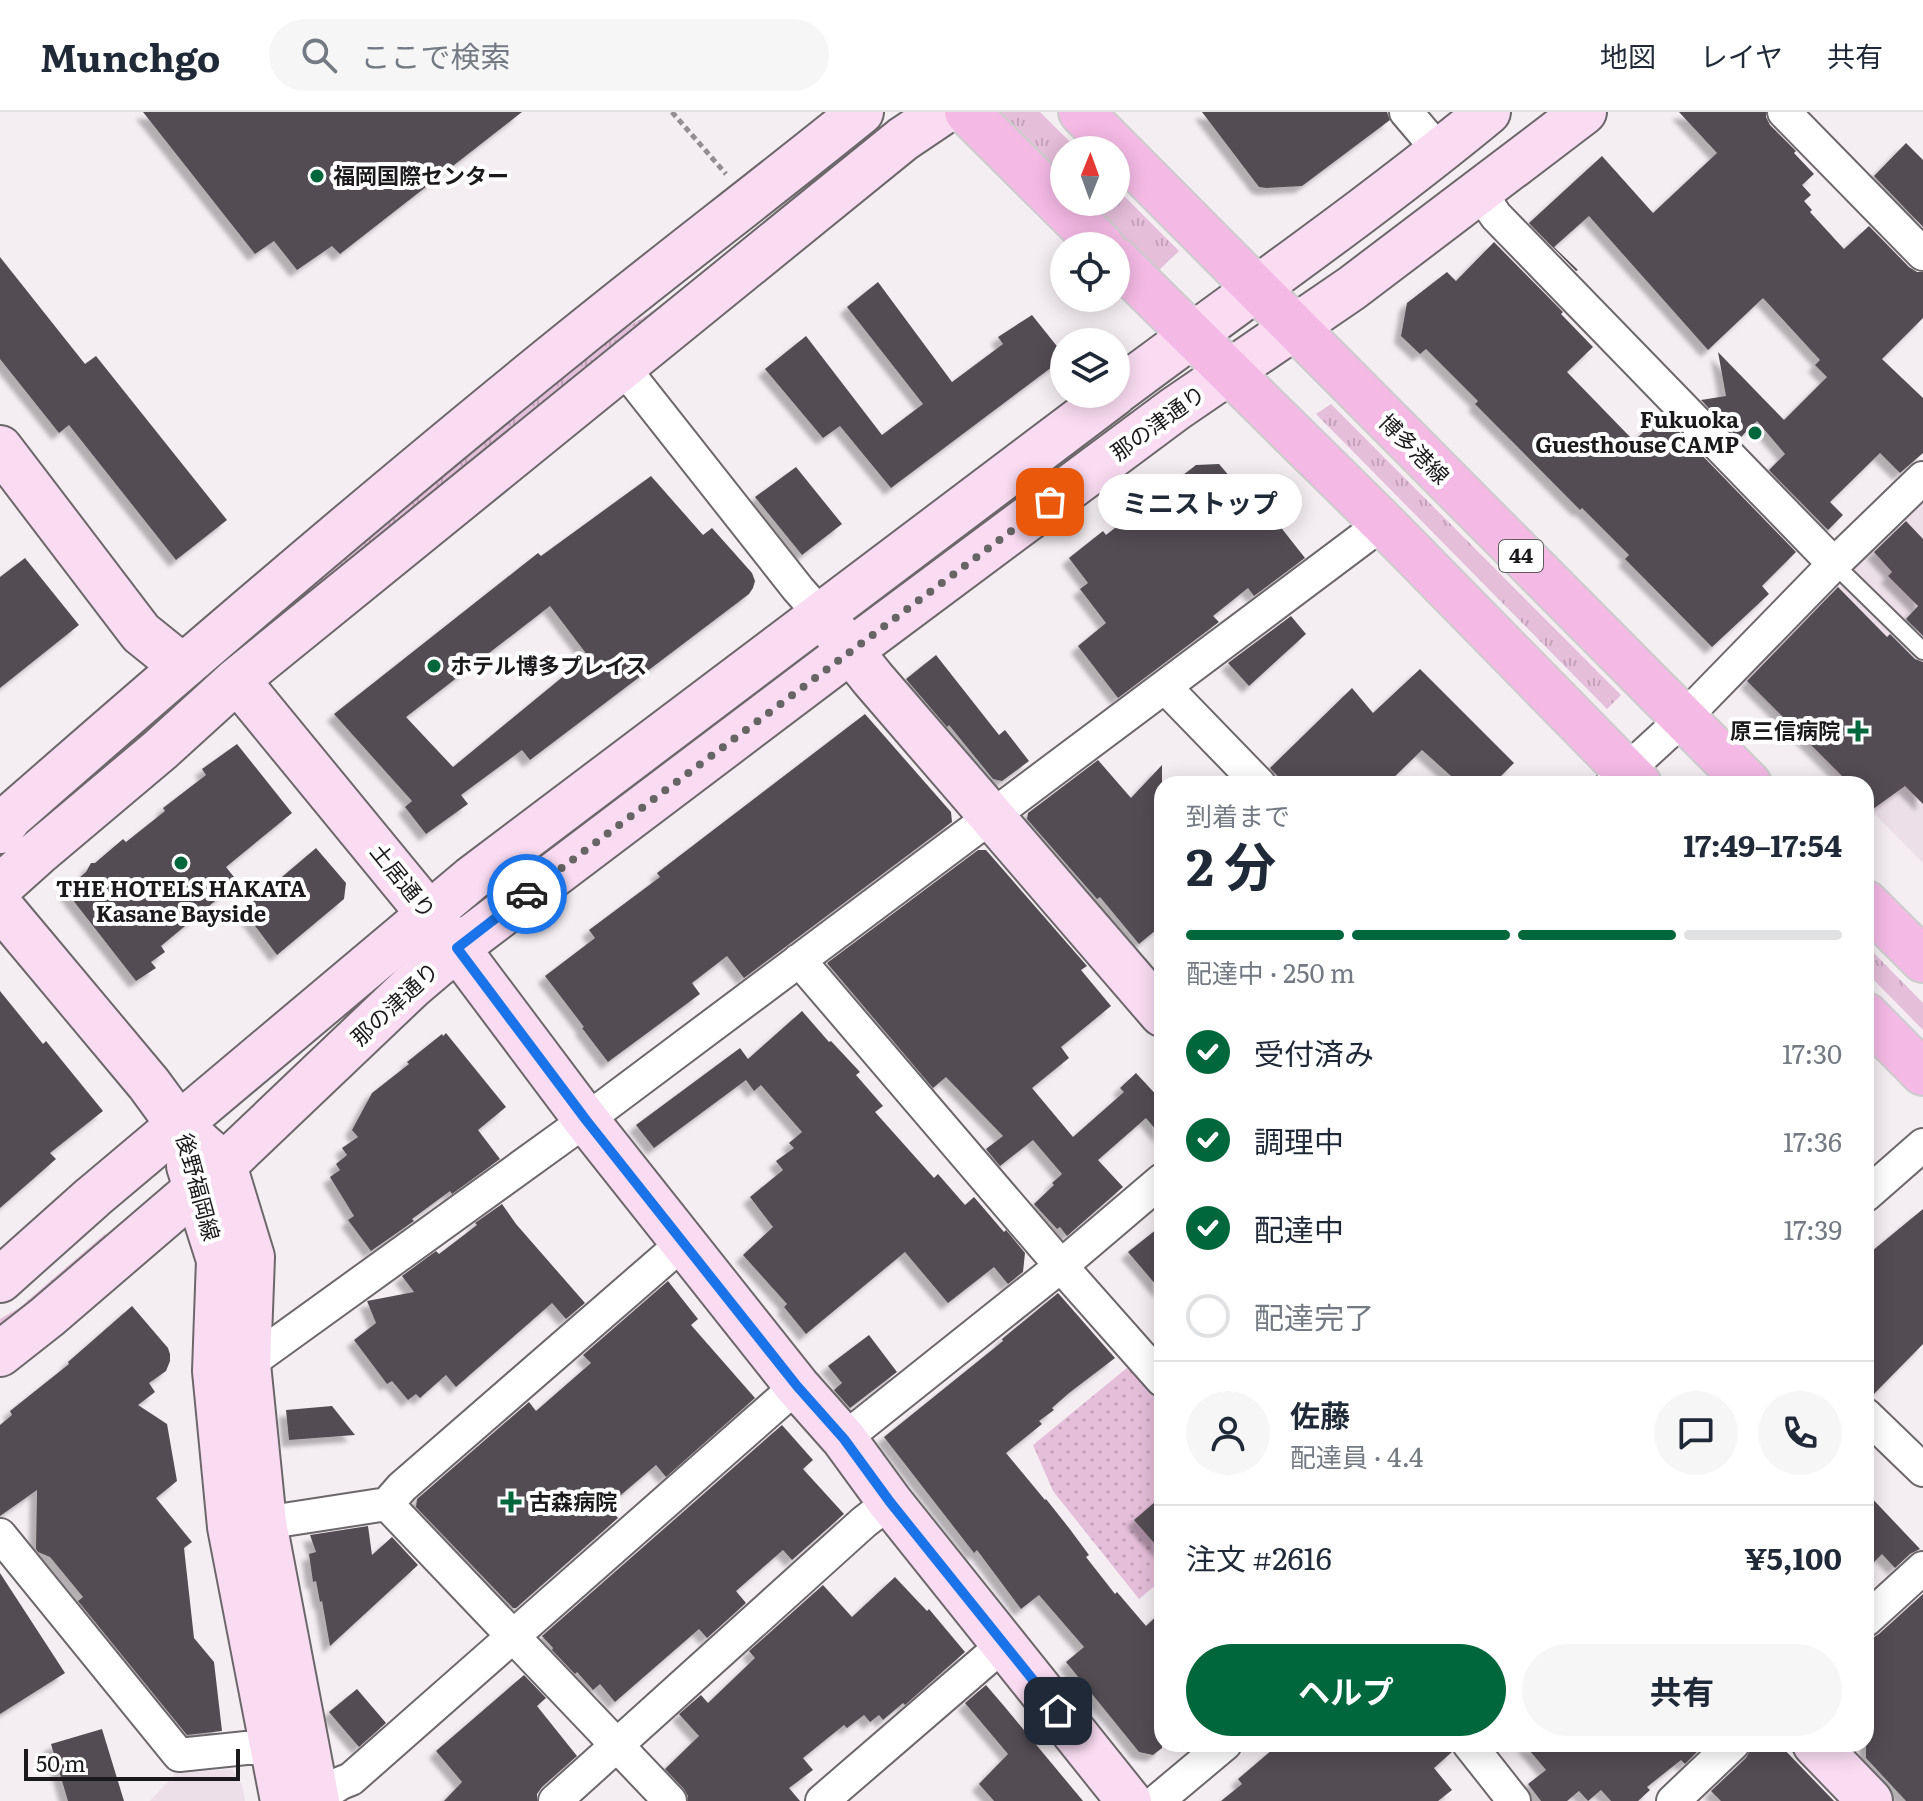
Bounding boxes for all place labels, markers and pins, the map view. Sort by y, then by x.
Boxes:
place label: 福岡国際センター [333,158,509,191]
marker: 福岡国際センター [308,167,326,185]
place label: Fukuoka Guesthouse CAMP [1535,402,1739,460]
marker: Fukuoka Guesthouse CAMP [1746,424,1764,442]
pin [1016,468,1084,536]
callout: ミニストップ [1098,474,1302,530]
place label: ホテル博多プレイス [450,648,647,681]
marker: ホテル博多プレイス [425,657,443,675]
place label: 原三信病院 [1730,713,1840,746]
marker: 原三信病院 [1847,720,1869,742]
marker: THE HOTELS HAKATA Kasane Bayside [172,854,190,872]
place label: THE HOTELS HAKATA Kasane Bayside [56,871,306,929]
place label: 古森病院 [529,1484,617,1517]
marker: 古森病院 [500,1491,522,1513]
pin [1024,1677,1092,1745]

